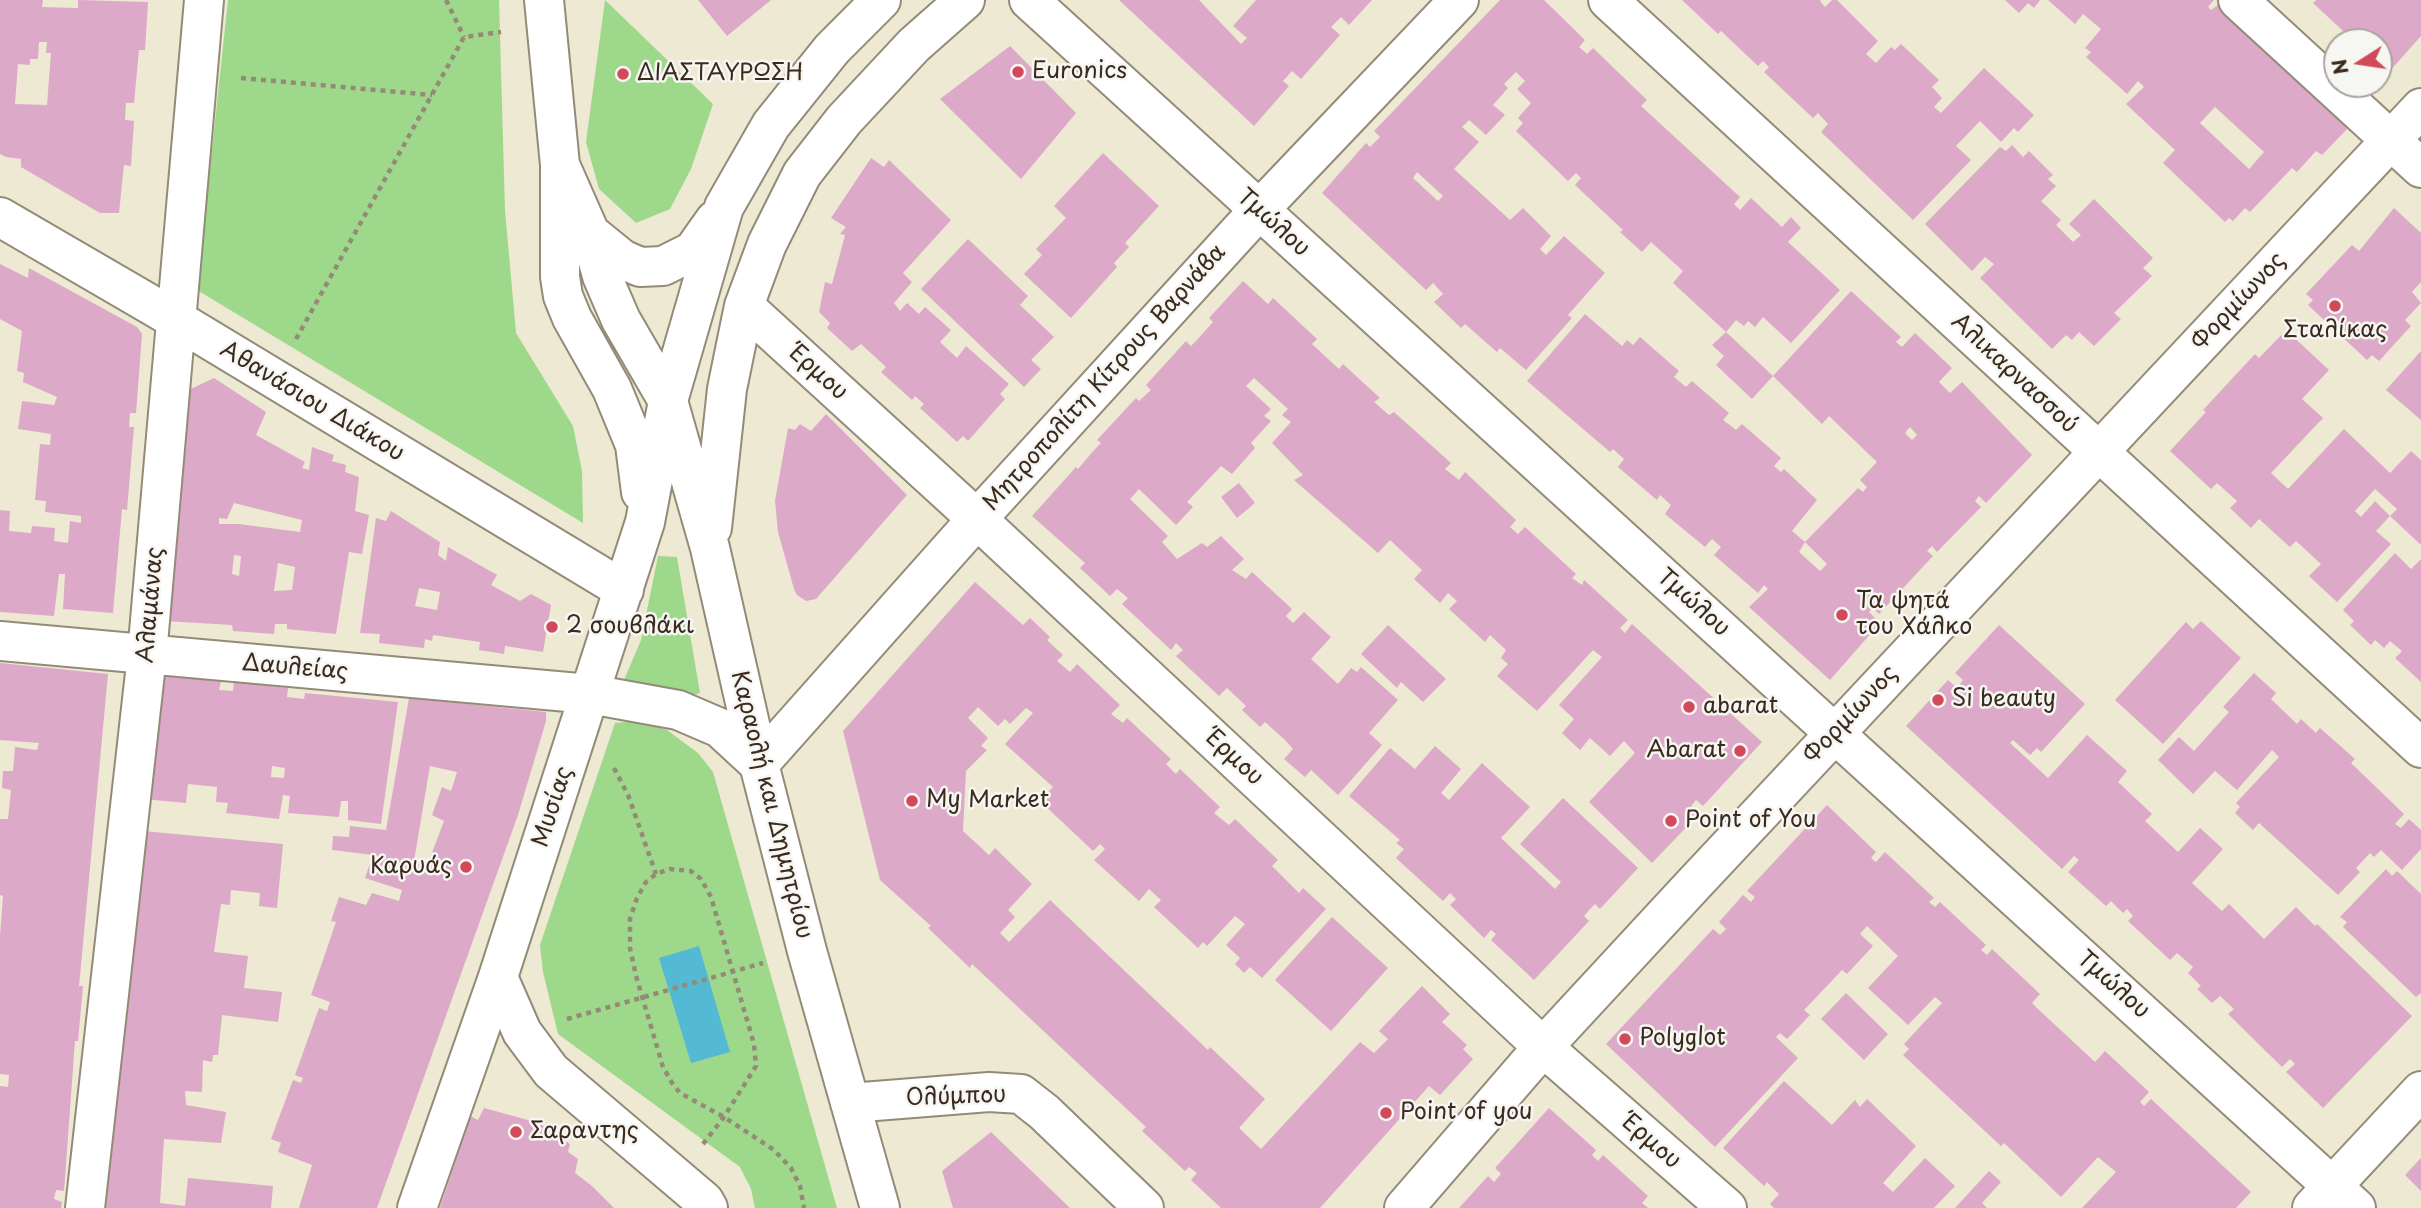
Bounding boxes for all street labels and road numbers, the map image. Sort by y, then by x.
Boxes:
street label: Τμώλου [1231,183,1315,263]
street label: Μητροπολίτη Κίτρους Βαρνάβα [978,239,1232,517]
street label: Φορμίωνος [2187,247,2291,357]
street label: Αλικαρνασσού [1945,308,2083,440]
street label: Αθανάσιου Διάκου [215,336,409,468]
street label: Έρμου [783,340,853,406]
street label: Αλαμάνας [132,546,170,664]
street label: Τμώλου [1651,563,1735,643]
street label: Δαυλείας [241,650,349,686]
street label: Φορμίωνος [1799,660,1903,770]
street label: Καραολή και Δημητρίου [724,668,818,942]
street label: Έρμου [1199,724,1269,792]
street label: Μυσίας [527,763,579,851]
street label: Τμώλου [2071,945,2155,1025]
street label: Ολύμπου [905,1081,1007,1113]
street label: Έρμου [1616,1109,1686,1175]

